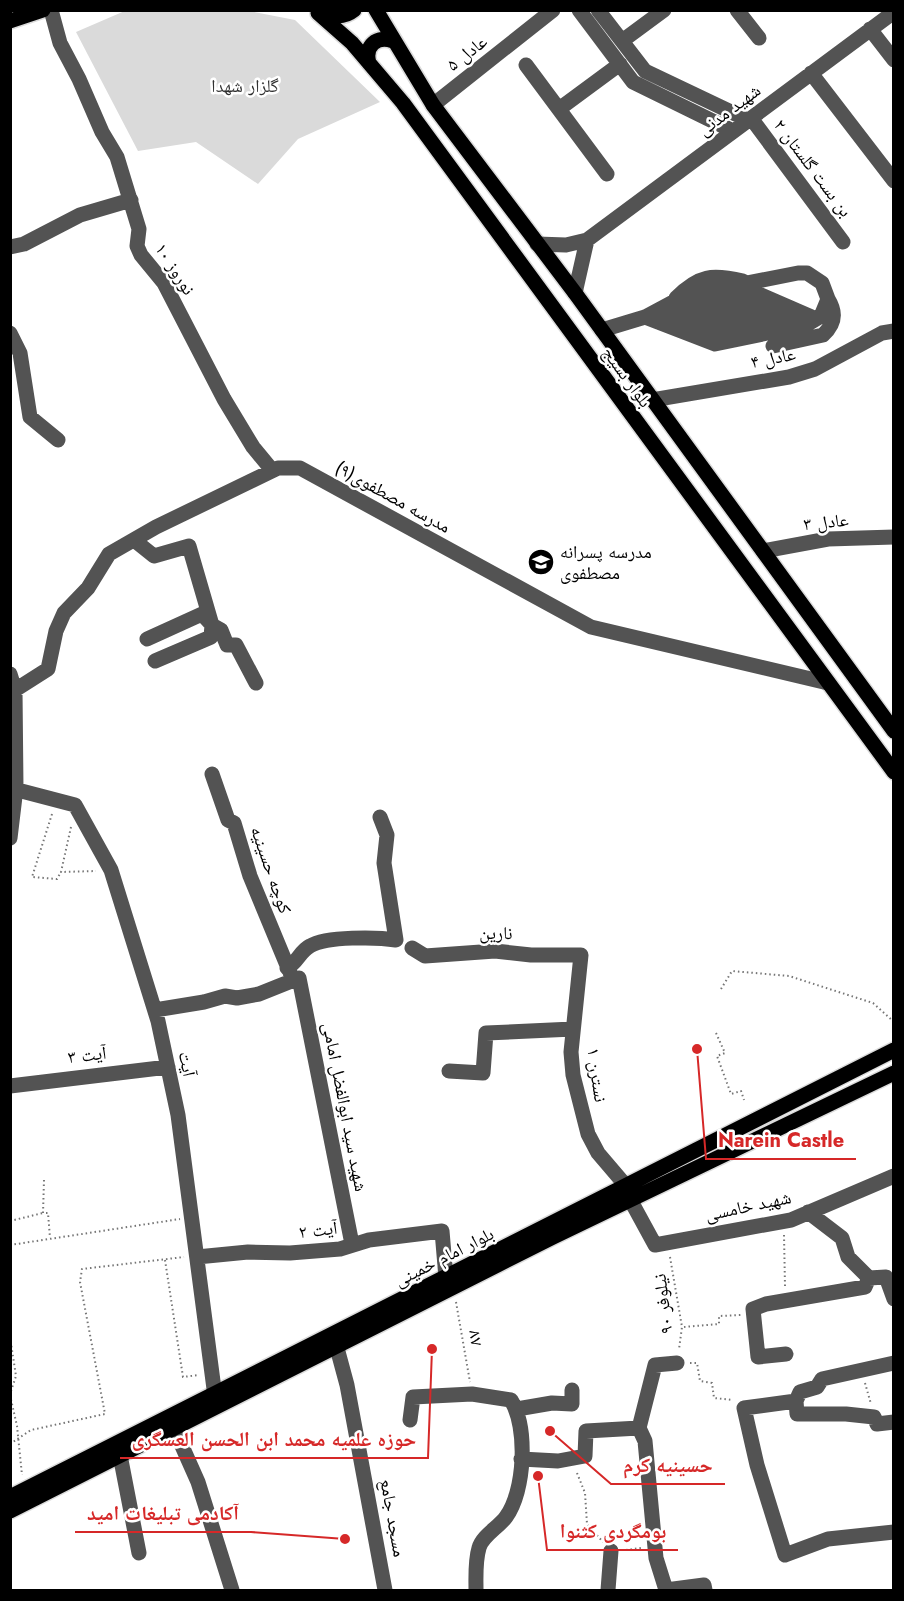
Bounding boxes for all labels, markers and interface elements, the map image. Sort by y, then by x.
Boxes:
street label: عادل ۵ [441,29,493,77]
park label: گلزار شهدا [211,73,279,99]
street label: شهید مدنی [692,78,766,142]
street label: بن بست گلستان ۲ [767,114,859,222]
street label: نوروز ۱۰ [149,238,202,300]
street label: بلوار بسیج [596,341,658,413]
street label: عادل ۴ [748,341,798,375]
street label: مدرسه مصطفوی(۹) [331,455,455,539]
street label: عادل ۳ [802,507,850,537]
place label: مدرسه پسرانه مصطفوی [560,539,652,586]
school or university icon: مدرسه پسرانه مصطفوی [526,547,556,577]
street label: کوچه حسینیه [244,823,298,918]
street label: نارین [479,920,513,946]
street label: شهید سید ابوالفضل امامی [316,1020,374,1194]
street label: آیت ۳ [66,1040,108,1070]
street label: نسترن ۱ [580,1046,614,1104]
street label: آیت [172,1049,202,1079]
callout: Narein Castle [706,1121,856,1159]
text: Narein Castle [718,1126,844,1155]
street label: شهید خامسی [702,1184,794,1228]
street label: آیت ۲ [297,1215,339,1245]
street label: بلوار امام خمینی [390,1221,498,1293]
street label: نیلوفر ۹۰ [646,1272,680,1336]
street label: ۸۷ [462,1328,490,1348]
callout: حوزه علمیه محمد ابن الحسن العسگری [120,1420,428,1458]
text: حوزه علمیه محمد ابن الحسن العسگری [132,1425,416,1454]
callout: حسینیه کرم [611,1446,725,1484]
text: حسینیه کرم [623,1451,713,1480]
street label: مسجد جامع [373,1477,413,1559]
callout: آکادمی تبلیغات امید [75,1494,251,1532]
text: آکادمی تبلیغات امید [87,1499,239,1528]
callout: بومگردی کثنوا [547,1512,678,1550]
text: بومگردی کثنوا [560,1517,666,1546]

